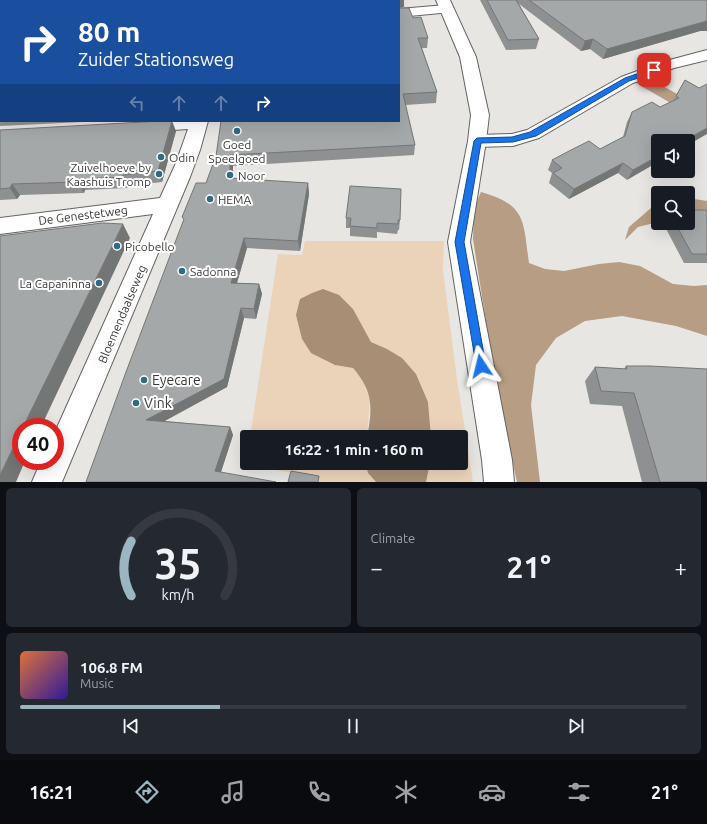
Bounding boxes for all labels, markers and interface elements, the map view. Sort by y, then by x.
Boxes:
icon: right [12,16,64,68]
text: 80 m [78,16,140,47]
text: Zuider Stationsweg [78,49,234,69]
pin [637,53,671,87]
icon: arrive [643,59,665,81]
icon: left [126,92,148,114]
icon: ahead [168,92,190,114]
icon: ahead [210,92,232,114]
icon: right [252,92,274,114]
marker: Goed Speelgoed [232,126,242,136]
map controls [651,134,695,230]
button: sound [651,134,695,178]
place label: Goed Speelgoed [208,138,266,165]
place label: Odin [169,151,195,164]
marker: Odin [156,152,166,162]
place label: Zuivelhoeve by Kaashuis Tromp [66,161,151,188]
marker: Zuivelhoeve by Kaashuis Tromp [154,169,164,179]
place label: Noor [238,169,266,182]
marker: Noor [225,170,235,180]
button: search [651,186,695,230]
place label: HEMA [218,193,252,206]
marker: HEMA [205,194,215,204]
street label: De Genestetweg [38,203,128,227]
place label: Picobello [125,240,175,253]
marker: Picobello [112,241,122,251]
street label: Bloemendaalseweg [95,263,149,365]
place label: Sadonna [190,265,236,278]
marker: Sadonna [177,266,187,276]
place label: La Capaninna [20,277,91,290]
marker: La Capaninna [94,278,104,288]
position arrow [460,345,502,387]
place label: Eyecare [152,372,201,388]
marker: Eyecare [139,375,149,385]
place label: Vink [144,395,172,411]
marker: Vink [131,398,141,408]
speed limit sign: 40 [12,418,64,470]
text: 16:22 · 1 min · 160 m [285,441,423,458]
text: Climate [371,531,415,545]
text: 35 [155,539,202,586]
text: 21° [507,550,551,584]
text: − [371,555,383,580]
text: + [675,555,687,580]
text: km/h [162,586,195,602]
text: 106.8 FM [80,659,143,676]
text: Music [80,676,114,690]
icon: previous [120,715,142,737]
icon: pause [342,715,364,737]
icon: next [565,715,587,737]
icon: directions [133,778,161,806]
icon: music [219,778,247,806]
icon: phone [305,778,333,806]
icon: climate [392,778,420,806]
icon: car [478,778,506,806]
icon: filters [565,778,593,806]
text: 16:21 [29,782,74,802]
text: 21° [651,782,678,802]

